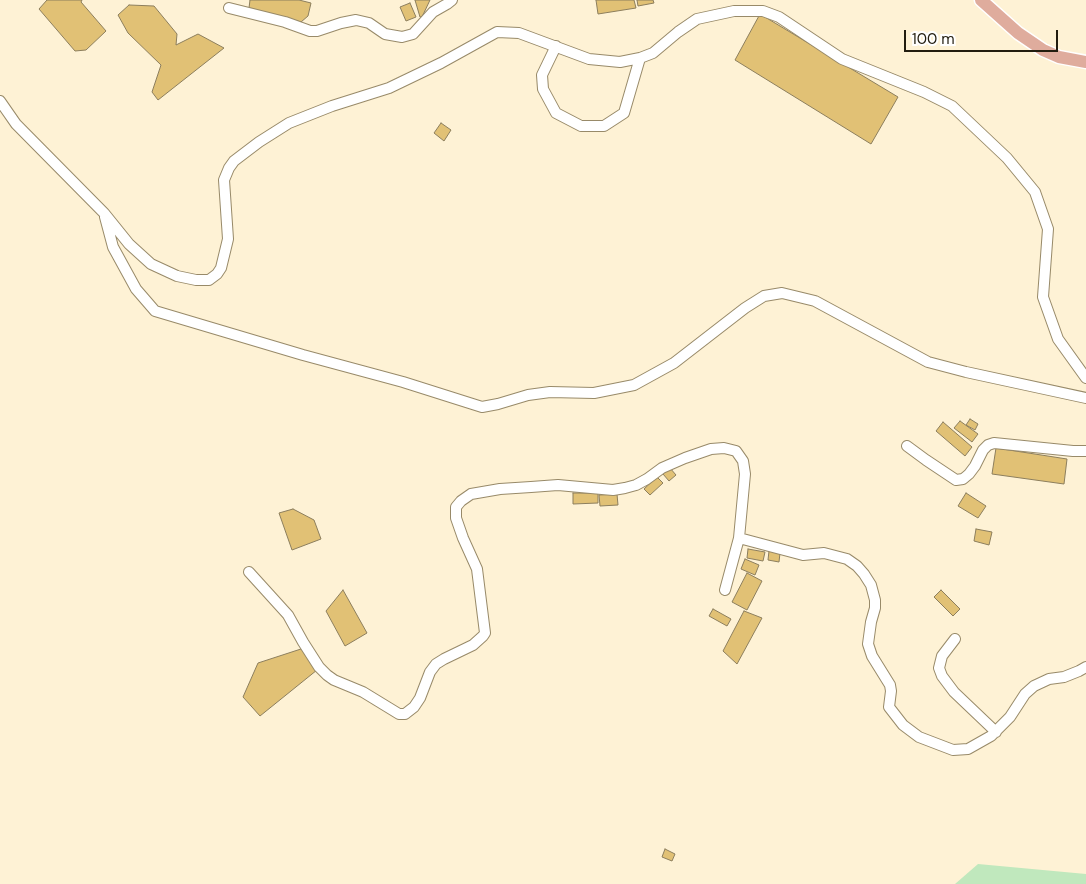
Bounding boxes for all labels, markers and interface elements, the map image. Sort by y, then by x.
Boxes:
scale bar [906,20,1060,52]
text: 100 m [912,29,955,49]

